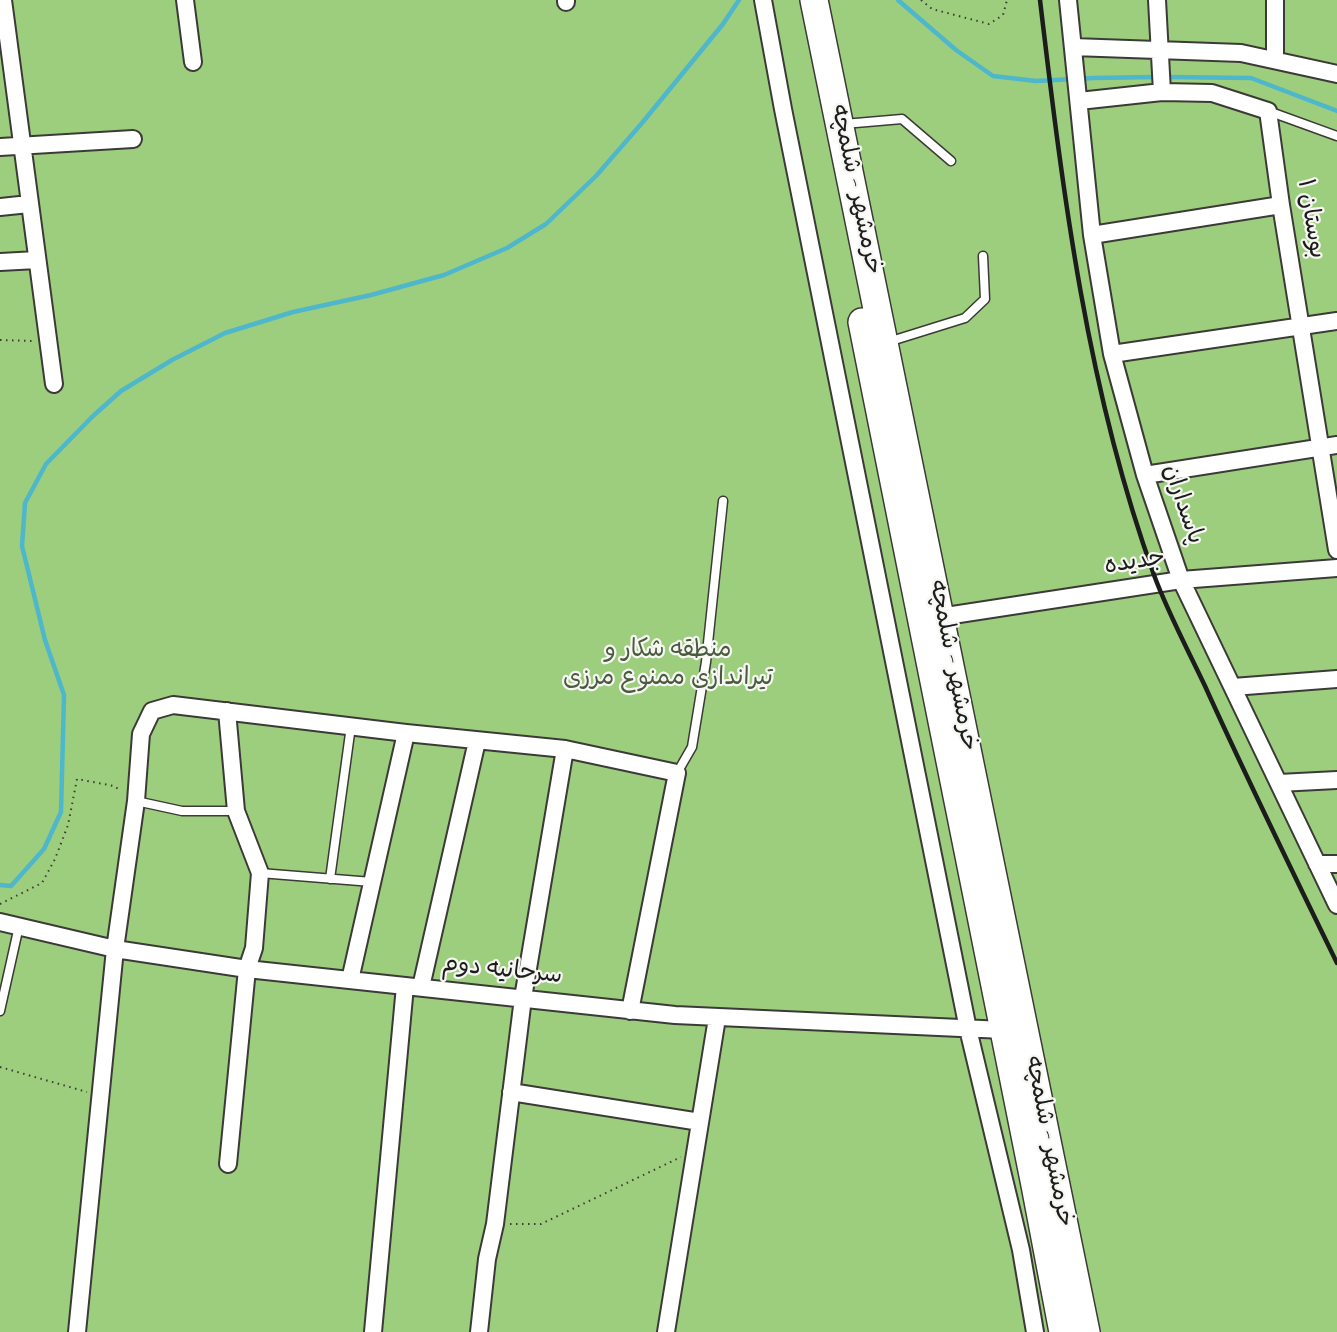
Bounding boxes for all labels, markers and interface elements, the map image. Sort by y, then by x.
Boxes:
street label: خرمشهر - شلمچه [822,102,886,278]
street label: بوستان ۱ [1288,177,1330,261]
street label: پاسداران [1154,462,1208,548]
street label: جدیده [1103,545,1167,583]
street label: خرمشهر - شلمچه [920,578,982,754]
park label: منطقه شکار و تیراندازی ممنوع مرزی [563,638,773,694]
street label: سرحانیه دوم [441,951,563,993]
street label: خرمشهر - شلمچه [1016,1054,1078,1230]

